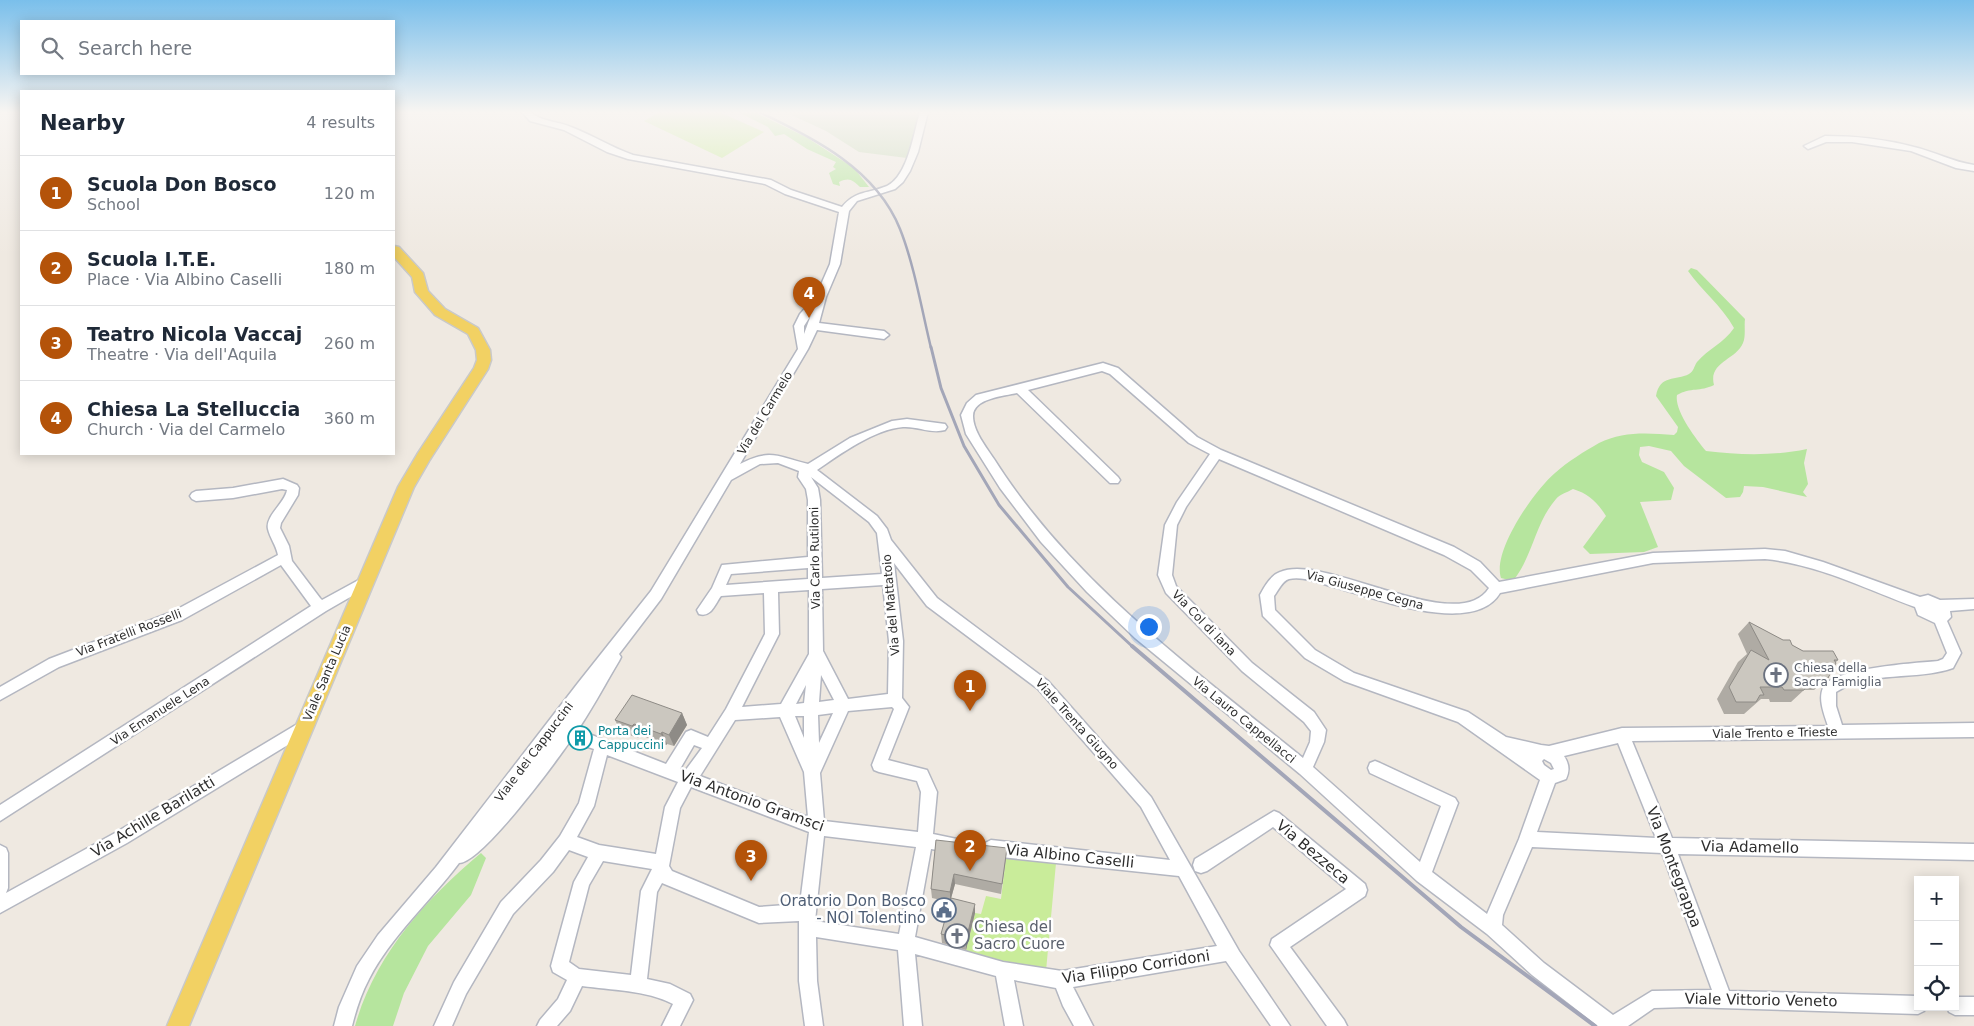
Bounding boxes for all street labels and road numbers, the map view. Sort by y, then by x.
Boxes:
street label: Via del Carmelo [735,369,795,457]
street label: Via Carlo Rutiloni [807,507,823,609]
street label: Via del Mattatoio [880,554,902,656]
street label: Via Giuseppe Cegna [1305,568,1425,612]
street label: Via Col di lana [1169,587,1239,659]
street label: Via Fratelli Rosselli [74,606,184,660]
street label: Viale Santa Lucia [300,623,354,723]
street label: Via Emanuele Lena [108,674,212,748]
street label: Via Lauro Cappellacci [1190,674,1298,766]
street label: Viale Trenta Giugno [1033,676,1121,772]
street label: Viale dei Cappuccini [492,699,576,805]
street label: Viale Trento e Trieste [1712,725,1838,741]
street label: Via Antonio Gramsci [677,766,827,836]
street label: Via Achille Barilatti [88,773,218,861]
street label: Via Montegrappa [1643,804,1705,930]
street label: Via Bezzeca [1273,816,1353,888]
street label: Via Adamello [1701,837,1799,857]
street label: Via Albino Caselli [1005,840,1135,872]
street label: Via Filippo Corridoni [1061,946,1211,988]
street label: Viale Vittorio Veneto [1684,990,1838,1010]

